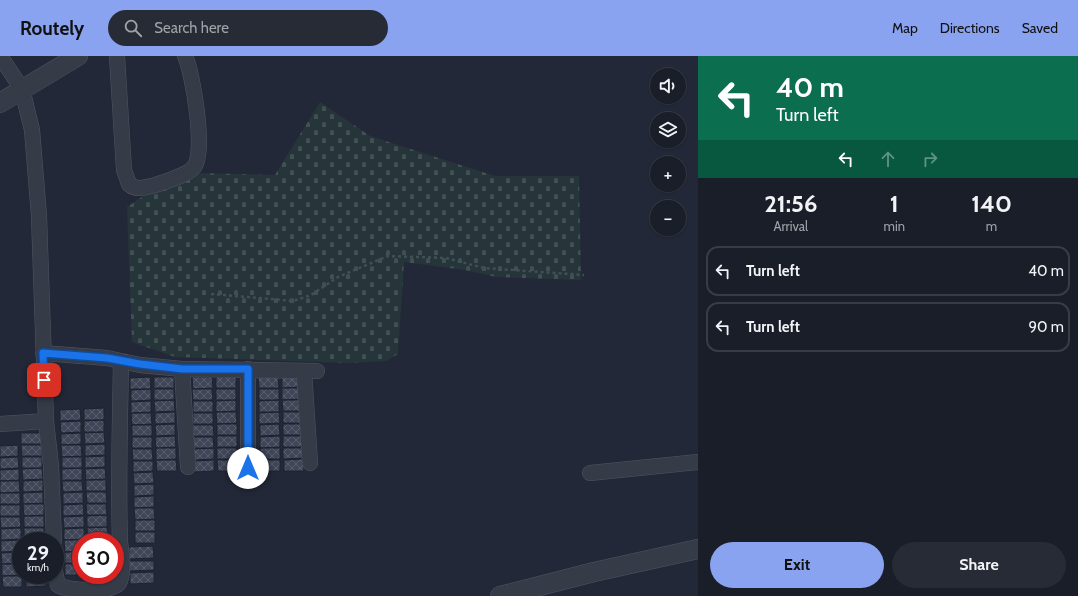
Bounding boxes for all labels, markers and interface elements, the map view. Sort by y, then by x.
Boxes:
search box [108,10,388,46]
text: Routely [20,17,84,40]
icon: search [122,17,144,39]
text: Search here [154,19,229,37]
text: Map [892,19,918,37]
text: Directions [940,19,1000,37]
text: Saved [1022,19,1058,37]
map controls [650,68,686,236]
button: sound [650,68,686,104]
text: 40 m [776,70,844,104]
icon: left [710,72,762,124]
text: Turn left [776,104,839,126]
button: layers [650,112,686,148]
icon: left [835,148,857,170]
icon: ahead [877,148,899,170]
icon: right [919,148,941,170]
button: + [650,156,686,192]
text: 21:56 [764,189,817,218]
text: 1 [890,189,899,218]
text: 140 [971,189,1012,218]
button: − [650,200,686,236]
text: Arrival [773,218,808,234]
text: min [884,218,905,234]
text: m [986,218,997,234]
icon: left [712,260,734,282]
text: Turn left [746,262,800,280]
text: 40 m [1028,262,1064,280]
icon: left [712,316,734,338]
text: Turn left [746,318,800,336]
text: 90 m [1028,318,1064,336]
pin [27,363,61,397]
icon: arrive [33,369,55,391]
position arrow [227,447,269,489]
speed limit sign: 30 [72,532,124,584]
text: 29 [27,541,49,565]
button: Exit [710,542,884,588]
button: Share [892,542,1066,588]
text: km/h [27,561,49,574]

